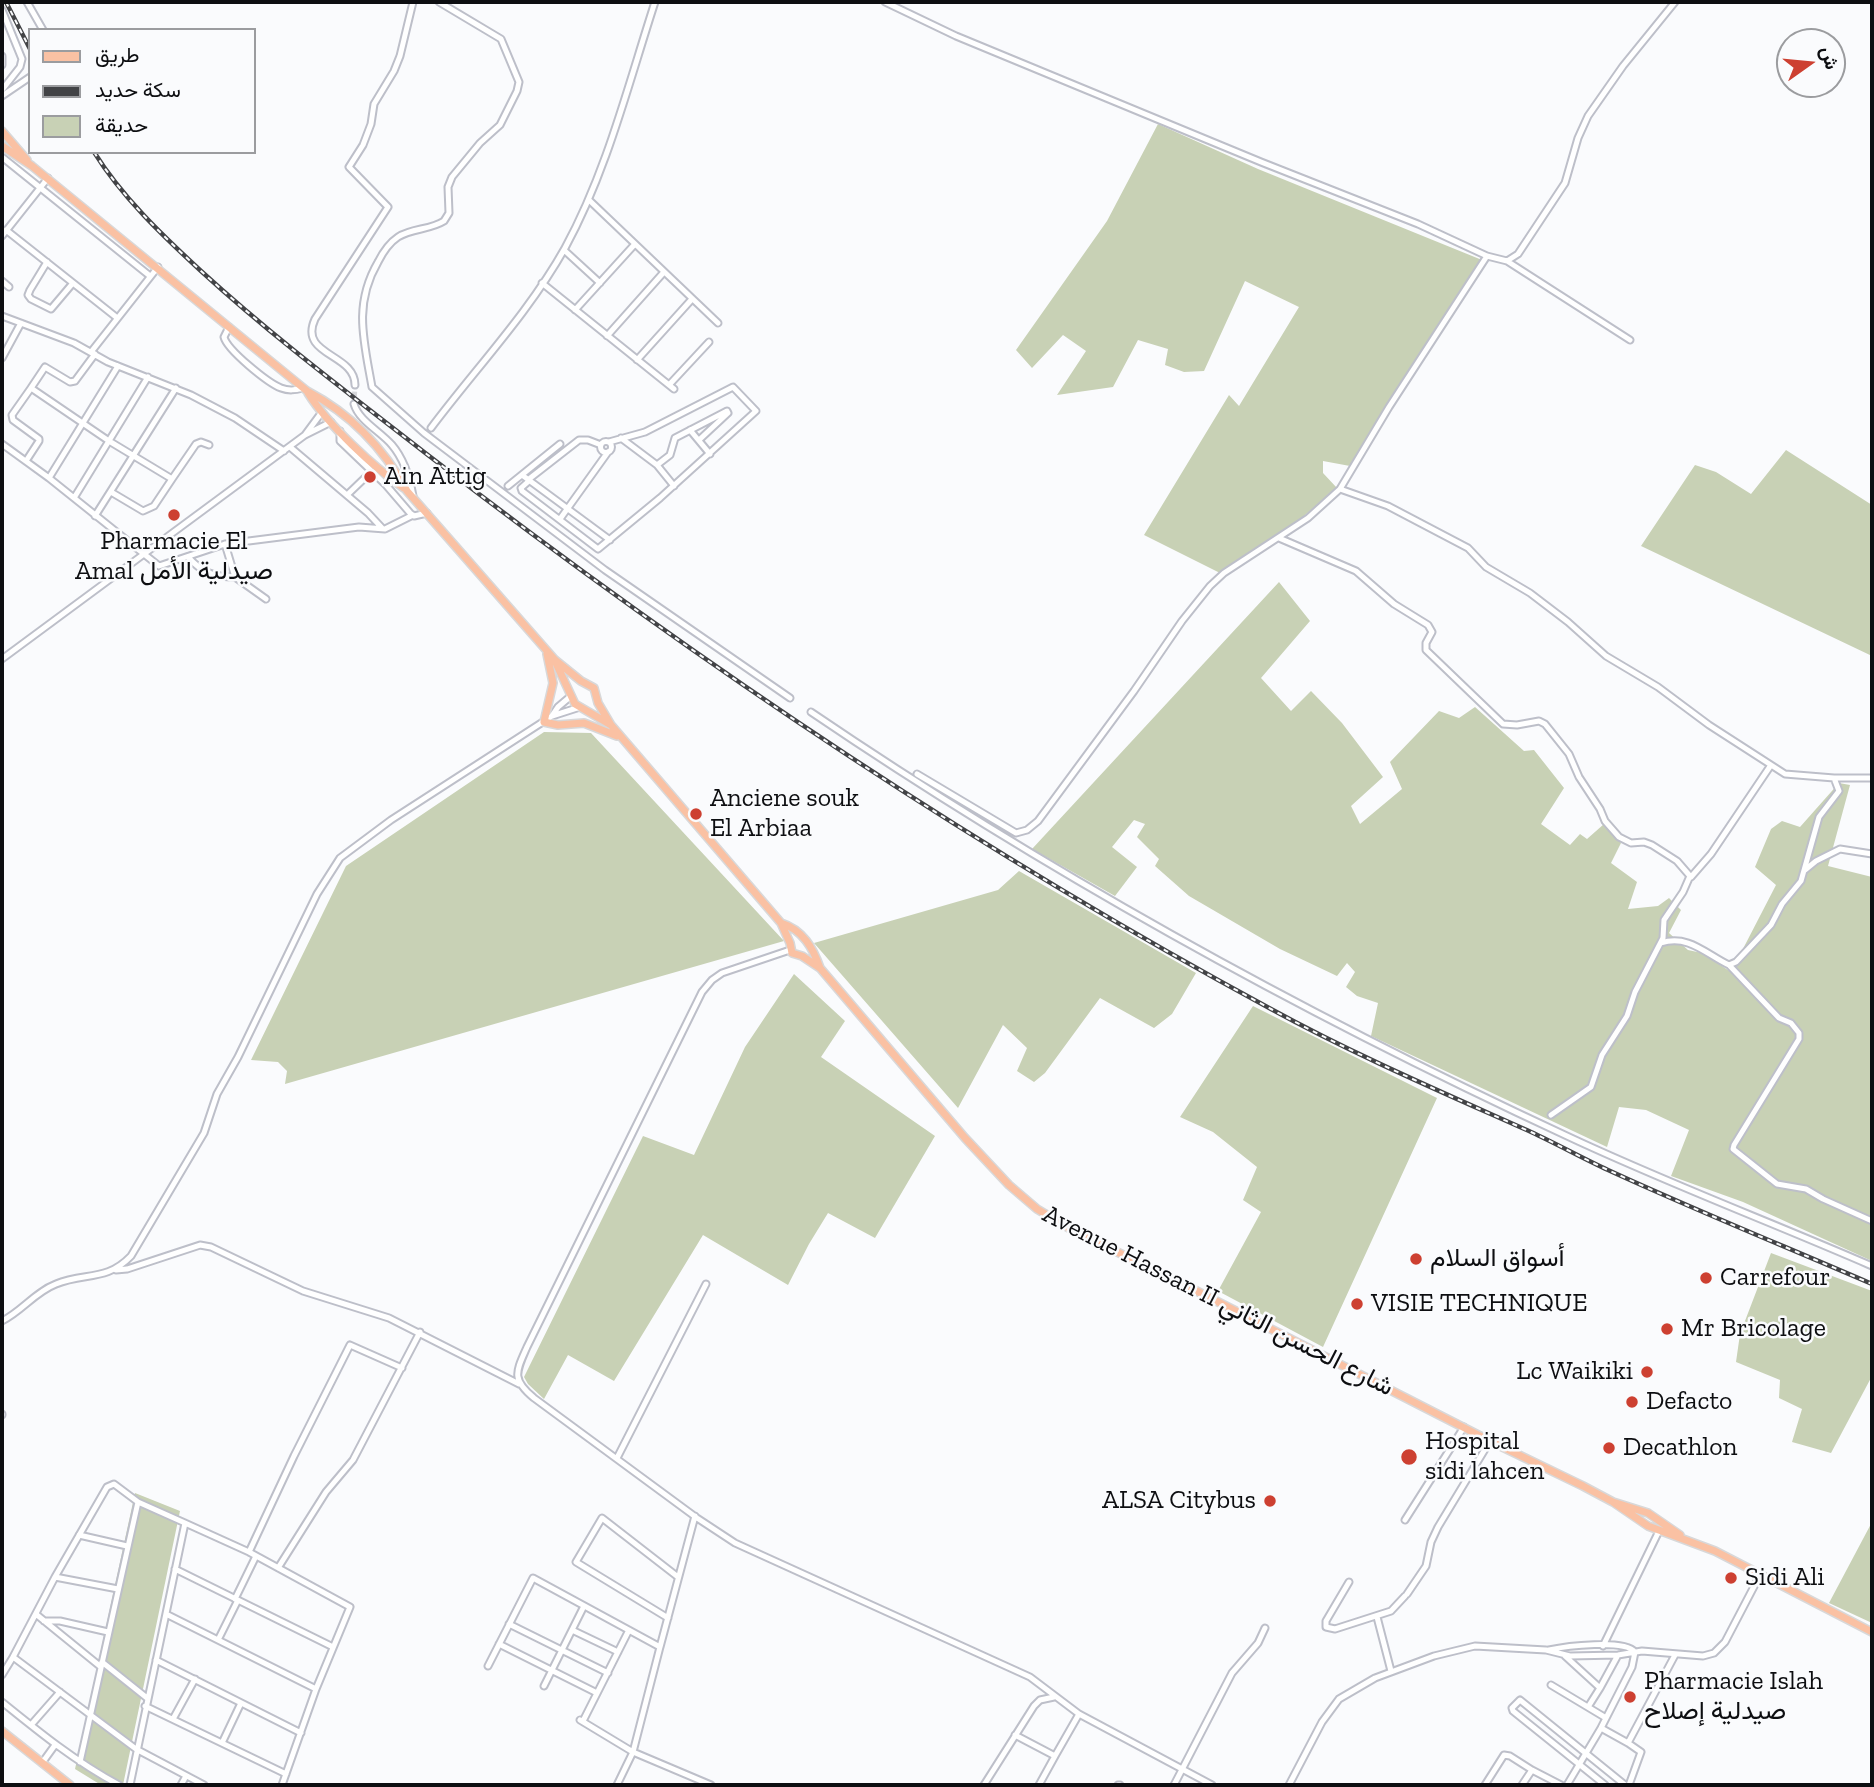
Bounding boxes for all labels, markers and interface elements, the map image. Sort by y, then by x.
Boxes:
legend [28,28,256,154]
north arrow [1776,28,1846,98]
text: طريق [95,42,140,67]
text: ش [1816,44,1844,72]
text: سكة حديد [95,77,181,102]
text: حديقة [95,112,148,137]
place label: Ain Attig [384,461,486,493]
marker: Ain Attig [362,469,378,485]
marker: Pharmacie El Amal صيدلية الأمل [166,507,182,523]
place label: Pharmacie El Amal صيدلية الأمل [75,526,273,588]
place label: Anciene souk El Arbiaa [710,783,859,844]
marker: Anciene souk El Arbiaa [688,806,704,822]
street label: Avenue Hassan II شارع الحسن الثاني [1037,1199,1399,1403]
place label: أسواق السلام [1430,1243,1565,1275]
marker: أسواق السلام [1408,1251,1424,1267]
place label: Carrefour [1720,1262,1830,1294]
marker: Carrefour [1698,1270,1714,1286]
place label: VISIE TECHNIQUE [1371,1288,1588,1320]
marker: VISIE TECHNIQUE [1349,1296,1365,1312]
place label: Mr Bricolage [1681,1313,1826,1345]
marker: Mr Bricolage [1659,1321,1675,1337]
place label: Lc Waikiki [1516,1356,1633,1388]
marker: Lc Waikiki [1639,1364,1655,1380]
place label: Defacto [1646,1386,1732,1418]
marker: Defacto [1624,1394,1640,1410]
place label: Hospital sidi lahcen [1425,1426,1544,1488]
place label: Decathlon [1623,1432,1737,1464]
marker: Decathlon [1601,1440,1617,1456]
marker: Hospital sidi lahcen [1399,1447,1419,1467]
place label: ALSA Citybus [1102,1485,1256,1517]
marker: ALSA Citybus [1262,1493,1278,1509]
place label: Sidi Ali [1745,1562,1825,1594]
marker: Sidi Ali [1723,1570,1739,1586]
place label: Pharmacie Islah صيدلية إصلاح [1644,1666,1823,1728]
marker: Pharmacie Islah صيدلية إصلاح [1622,1689,1638,1705]

